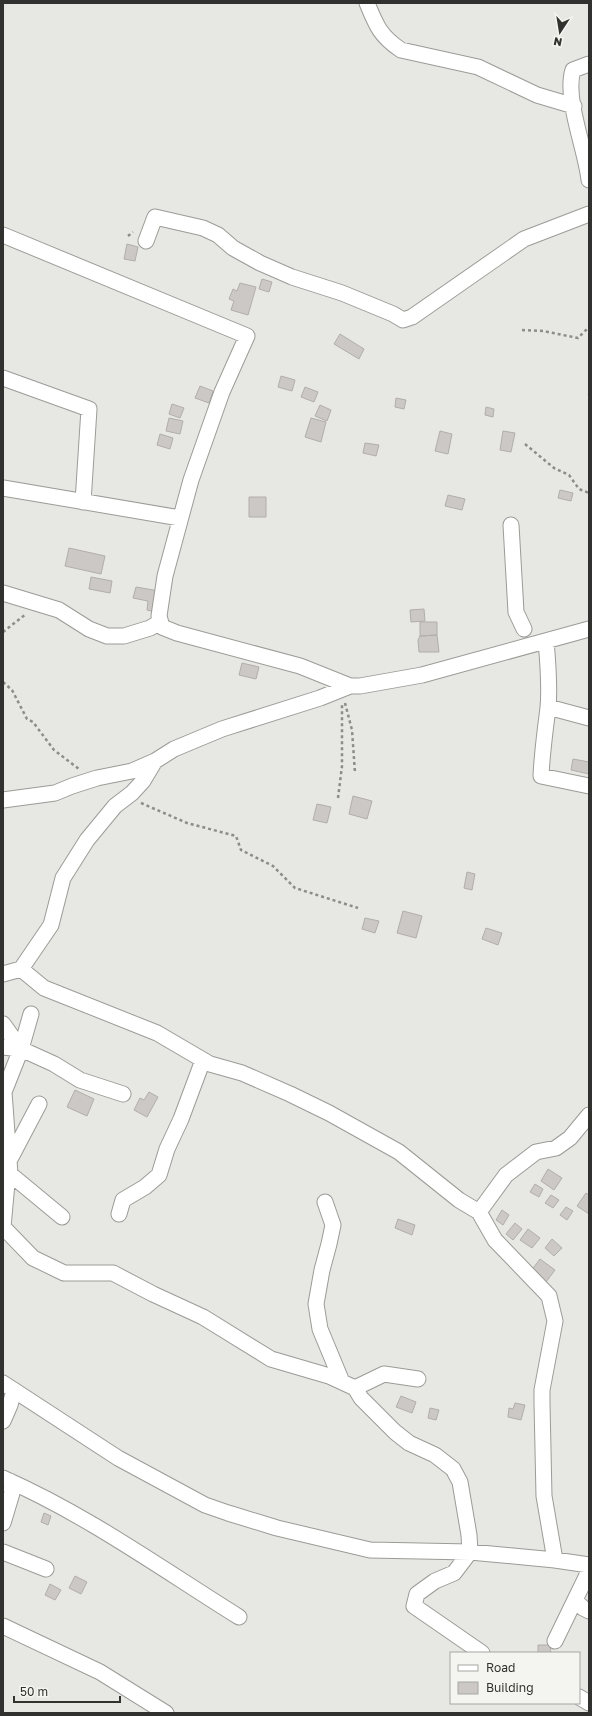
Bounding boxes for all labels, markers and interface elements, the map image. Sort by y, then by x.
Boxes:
north arrow [540,12,580,52]
text: N [552,35,563,49]
legend [450,1652,580,1704]
text: Road [486,1660,515,1675]
scale bar [14,1678,120,1704]
text: Building [486,1680,534,1695]
text: 50 m [20,1684,48,1699]

